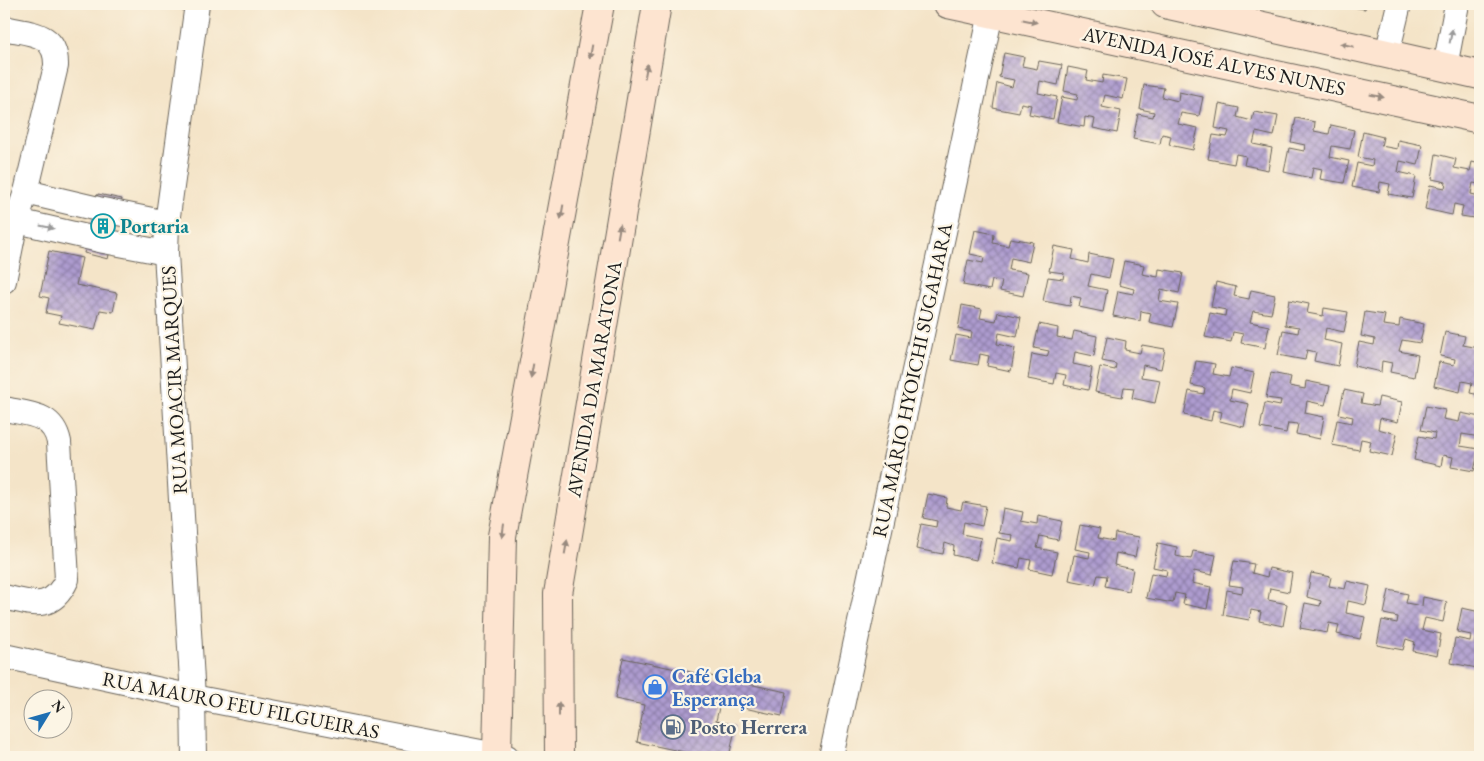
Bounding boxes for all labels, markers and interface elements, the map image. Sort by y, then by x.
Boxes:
one-way arrow [1022,17,1038,25]
street label: AVENIDA JOSÉ ALVES NUNES [1079,20,1348,102]
one-way arrow [1447,28,1455,43]
one-way arrow [1340,41,1355,49]
one-way arrow [587,44,595,60]
one-way arrow [642,62,650,78]
one-way arrow [1369,92,1384,100]
one-way arrow [557,204,565,220]
building icon: Portaria [90,213,116,239]
place label: Portaria [120,213,189,239]
street label: RUA MÁRIO HYOICHI SUGAHARA [866,220,958,540]
one-way arrow [615,223,623,239]
one-way arrow [39,224,55,232]
street label: AVENIDA DA MARATONA [560,258,628,500]
street label: RUA MOACIR MARQUES [155,265,193,495]
one-way arrow [528,364,536,380]
one-way arrow [499,524,507,540]
one-way arrow [562,538,570,554]
place label: Café Gleba Esperança [672,663,762,712]
street label: RUA MAURO FEU FILGUEIRAS [100,665,382,745]
shop icon: Café Gleba Esperança [642,674,668,700]
north arrow [22,688,72,738]
text: N [48,696,69,717]
one-way arrow [555,700,563,716]
fuel station icon: Posto Herrera [660,714,686,740]
place label: Posto Herrera [690,714,807,740]

